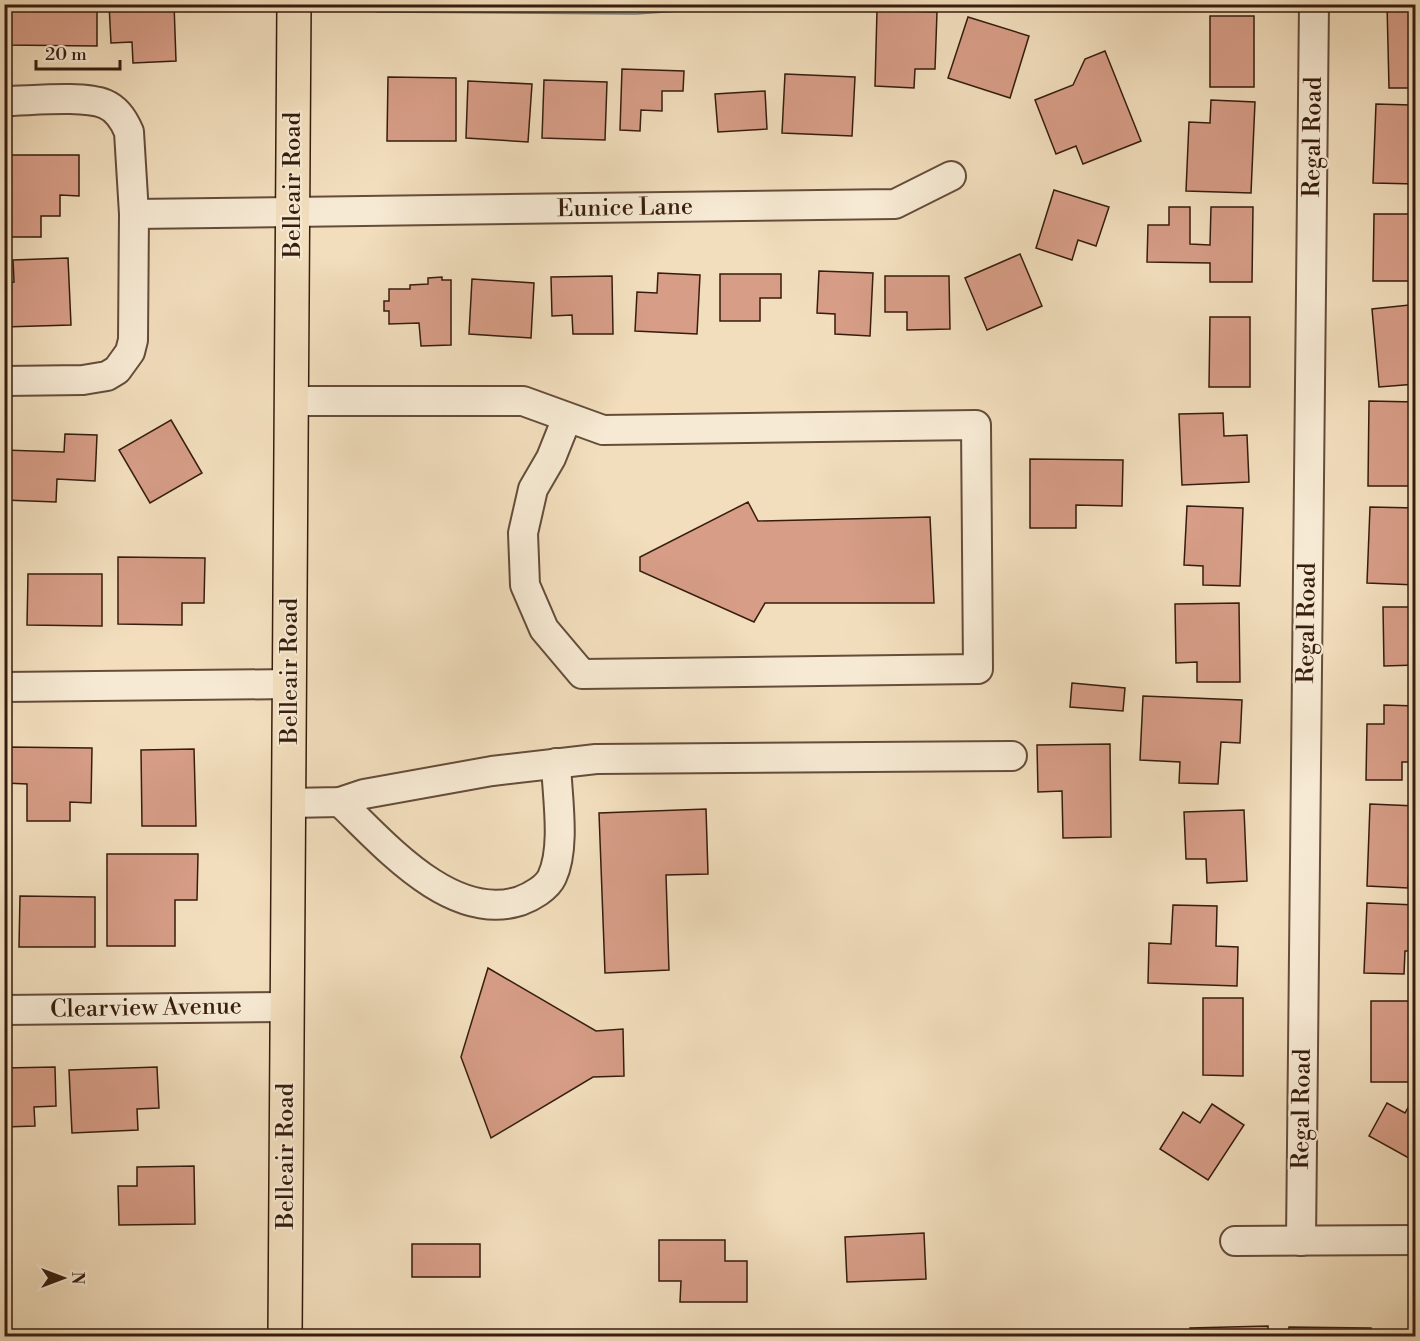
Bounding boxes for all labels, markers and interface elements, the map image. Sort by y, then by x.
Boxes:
scale bar [36,33,120,71]
text: 20 m [45,43,87,66]
street label: Regal Road [1297,76,1329,198]
street label: Belleair Road [278,111,308,259]
street label: Eunice Lane [557,192,693,224]
street label: Regal Road [1291,562,1323,684]
street label: Belleair Road [275,597,305,745]
street label: Clearview Avenue [50,991,242,1025]
street label: Regal Road [1286,1048,1318,1170]
street label: Belleair Road [271,1082,301,1230]
north arrow [33,1248,93,1308]
text: N [67,1272,87,1285]

